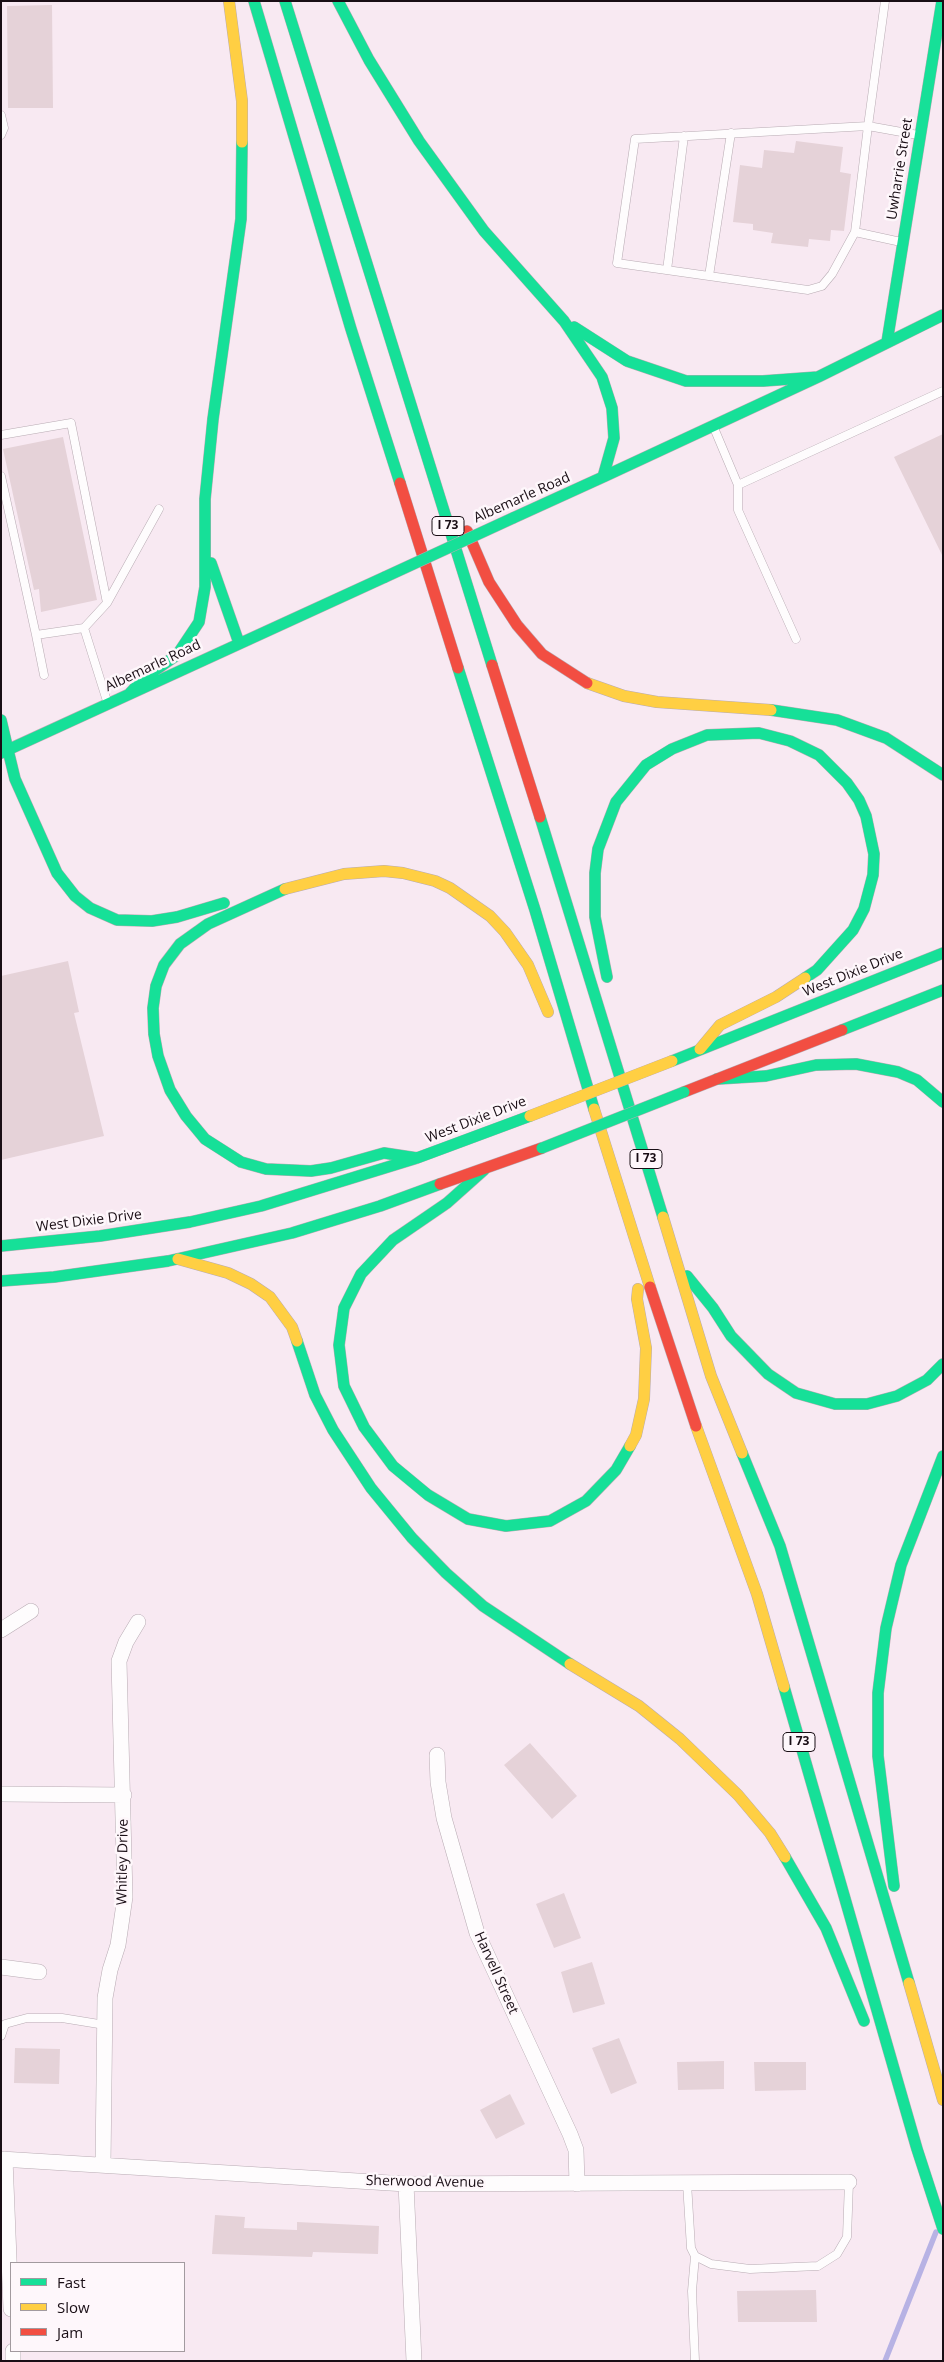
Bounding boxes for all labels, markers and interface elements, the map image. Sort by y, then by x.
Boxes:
street label: Uwharrie Street [884,117,916,221]
street label: Albemarle Road [471,469,573,527]
road number: I 73 [432,516,464,536]
street label: Albemarle Road [102,636,204,696]
street label: West Dixie Drive [801,945,905,1001]
street label: West Dixie Drive [423,1093,529,1147]
road number: I 73 [630,1150,662,1168]
street label: West Dixie Drive [35,1206,143,1236]
road number: I 73 [783,1732,815,1751]
street label: Whitley Drive [114,1819,132,1905]
street label: Harvell Street [470,1929,522,2017]
street label: Sherwood Avenue [366,2173,484,2191]
legend [10,2262,185,2352]
text: Fast [57,2272,86,2292]
text: Slow [57,2297,90,2317]
text: Jam [57,2322,83,2342]

